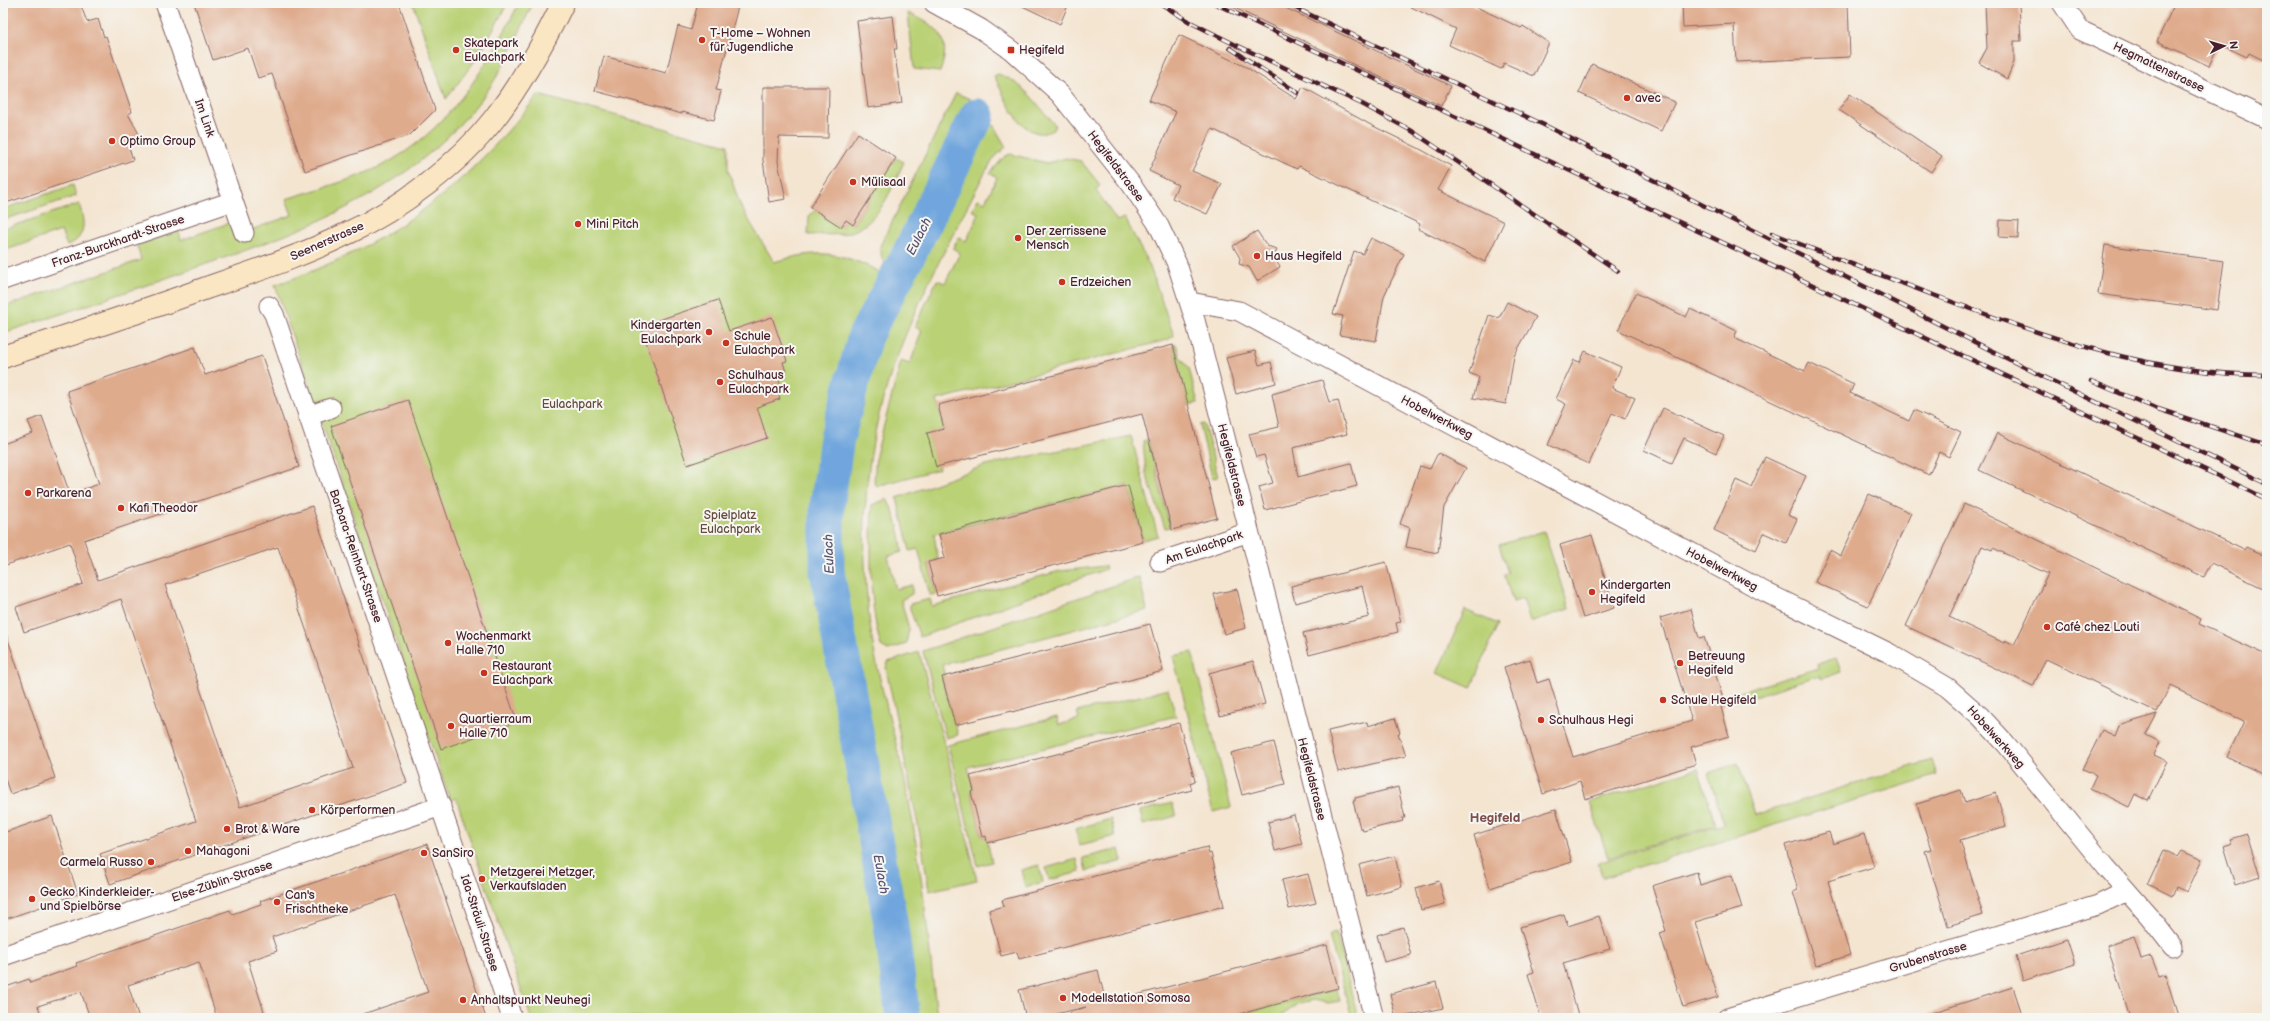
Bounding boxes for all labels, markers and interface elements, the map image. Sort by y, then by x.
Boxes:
place label: T-Home – Wohnen für Jugendliche [710,26,811,55]
north arrow [2204,26,2244,66]
marker: T-Home – Wohnen für Jugendliche [697,35,707,45]
place label: Skatepark Eulachpark [464,36,525,65]
street label: Hegmattenstrasse [2111,39,2207,96]
text: N [2227,40,2240,50]
place label: Hegifeld [1019,43,1065,58]
marker: Skatepark Eulachpark [451,45,461,55]
marker: Hegifeld [1006,45,1016,55]
place label: avec [1635,91,1661,106]
marker: avec [1622,93,1632,103]
street label: Im Link [191,97,218,139]
street label: Hegifeldstrasse [1084,128,1147,205]
place label: Optimo Group [120,134,196,149]
marker: Optimo Group [107,136,117,146]
place label: Mülisaal [861,175,906,190]
marker: Mülisaal [848,177,858,187]
street label: Franz-Burckhardt-Strasse [50,212,187,271]
water label: Eulach [903,215,935,258]
place label: Mini Pitch [586,217,639,232]
street label: Seenerstrasse [288,218,366,264]
marker: Mini Pitch [573,219,583,229]
place label: Der zerrissene Mensch [1026,224,1106,253]
marker: Der zerrissene Mensch [1013,233,1023,243]
place label: Haus Hegifeld [1265,249,1342,264]
marker: Haus Hegifeld [1252,251,1262,261]
place label: Erdzeichen [1070,275,1131,290]
marker: Erdzeichen [1057,277,1067,287]
place label: Kindergarten Eulachpark [630,318,701,347]
marker: Kindergarten Eulachpark [704,327,714,337]
place label: Schule Eulachpark [734,329,795,358]
marker: Schule Eulachpark [721,338,731,348]
place label: Schulhaus Eulachpark [728,368,789,397]
marker: Schulhaus Eulachpark [715,377,725,387]
street label: Hobelwerkweg [1398,392,1475,443]
park label: Eulachpark [542,397,602,412]
street label: Hegifeldstrasse [1214,422,1249,508]
place label: Parkarena [36,486,92,501]
street label: Barbara-Reinhart-Strasse [326,487,385,625]
marker: Parkarena [23,488,33,498]
place label: Kafi Theodor [129,501,198,516]
marker: Kafi Theodor [116,503,126,513]
park label: Spielplatz Eulachpark [700,508,760,537]
street label: Am Eulachpark [1163,527,1245,568]
water label: Eulach [820,534,838,574]
street label: Hobelwerkweg [1683,544,1760,595]
place label: Kindergarten Hegifeld [1600,578,1671,607]
marker: Kindergarten Hegifeld [1587,587,1597,597]
place label: Café chez Louti [2055,620,2140,635]
marker: Café chez Louti [2042,622,2052,632]
place label: Wochenmarkt Halle 710 [456,629,531,658]
marker: Wochenmarkt Halle 710 [443,638,453,648]
place label: Betreuung Hegifeld [1688,649,1745,678]
marker: Betreuung Hegifeld [1675,658,1685,668]
place label: Restaurant Eulachpark [492,659,553,688]
marker: Restaurant Eulachpark [479,668,489,678]
place label: Schule Hegifeld [1671,693,1756,708]
marker: Schule Hegifeld [1658,695,1668,705]
street label: Hobelwerkweg [1963,703,2028,772]
place label: Quartierraum Halle 710 [459,712,532,741]
place label: Schulhaus Hegi [1549,713,1634,728]
marker: Schulhaus Hegi [1536,715,1546,725]
marker: Quartierraum Halle 710 [446,721,456,731]
street label: Hegifeldstrasse [1294,736,1329,822]
place label: Körperformen [320,803,396,818]
marker: Körperformen [307,805,317,815]
district label: Hegifeld [1470,810,1520,826]
place label: Brot & Ware [235,822,300,837]
marker: Brot & Ware [222,824,232,834]
place label: Mahagoni [196,844,250,859]
marker: Mahagoni [183,846,193,856]
place label: SanSiro [432,846,474,861]
marker: SanSiro [419,848,429,858]
water label: Eulach [870,853,892,895]
place label: Carmela Russo [60,855,143,870]
marker: Carmela Russo [146,857,156,867]
street label: Else-Züblin-Strasse [170,857,275,906]
place label: Metzgerei Metzger, Verkaufsladen [490,865,595,894]
street label: Ida-Sträuli-Strasse [457,873,502,974]
marker: Metzgerei Metzger, Verkaufsladen [477,874,487,884]
place label: Gecko Kinderkleider- und Spielbörse [40,885,155,914]
place label: Can's Frischtheke [285,888,348,917]
marker: Gecko Kinderkleider- und Spielbörse [27,894,37,904]
marker: Can's Frischtheke [272,897,282,907]
street label: Grubenstrasse [1888,939,1969,976]
place label: Modellstation Somosa [1071,991,1190,1006]
place label: Anhaltspunkt Neuhegi [471,993,591,1008]
marker: Modellstation Somosa [1058,993,1068,1003]
marker: Anhaltspunkt Neuhegi [458,995,468,1005]

